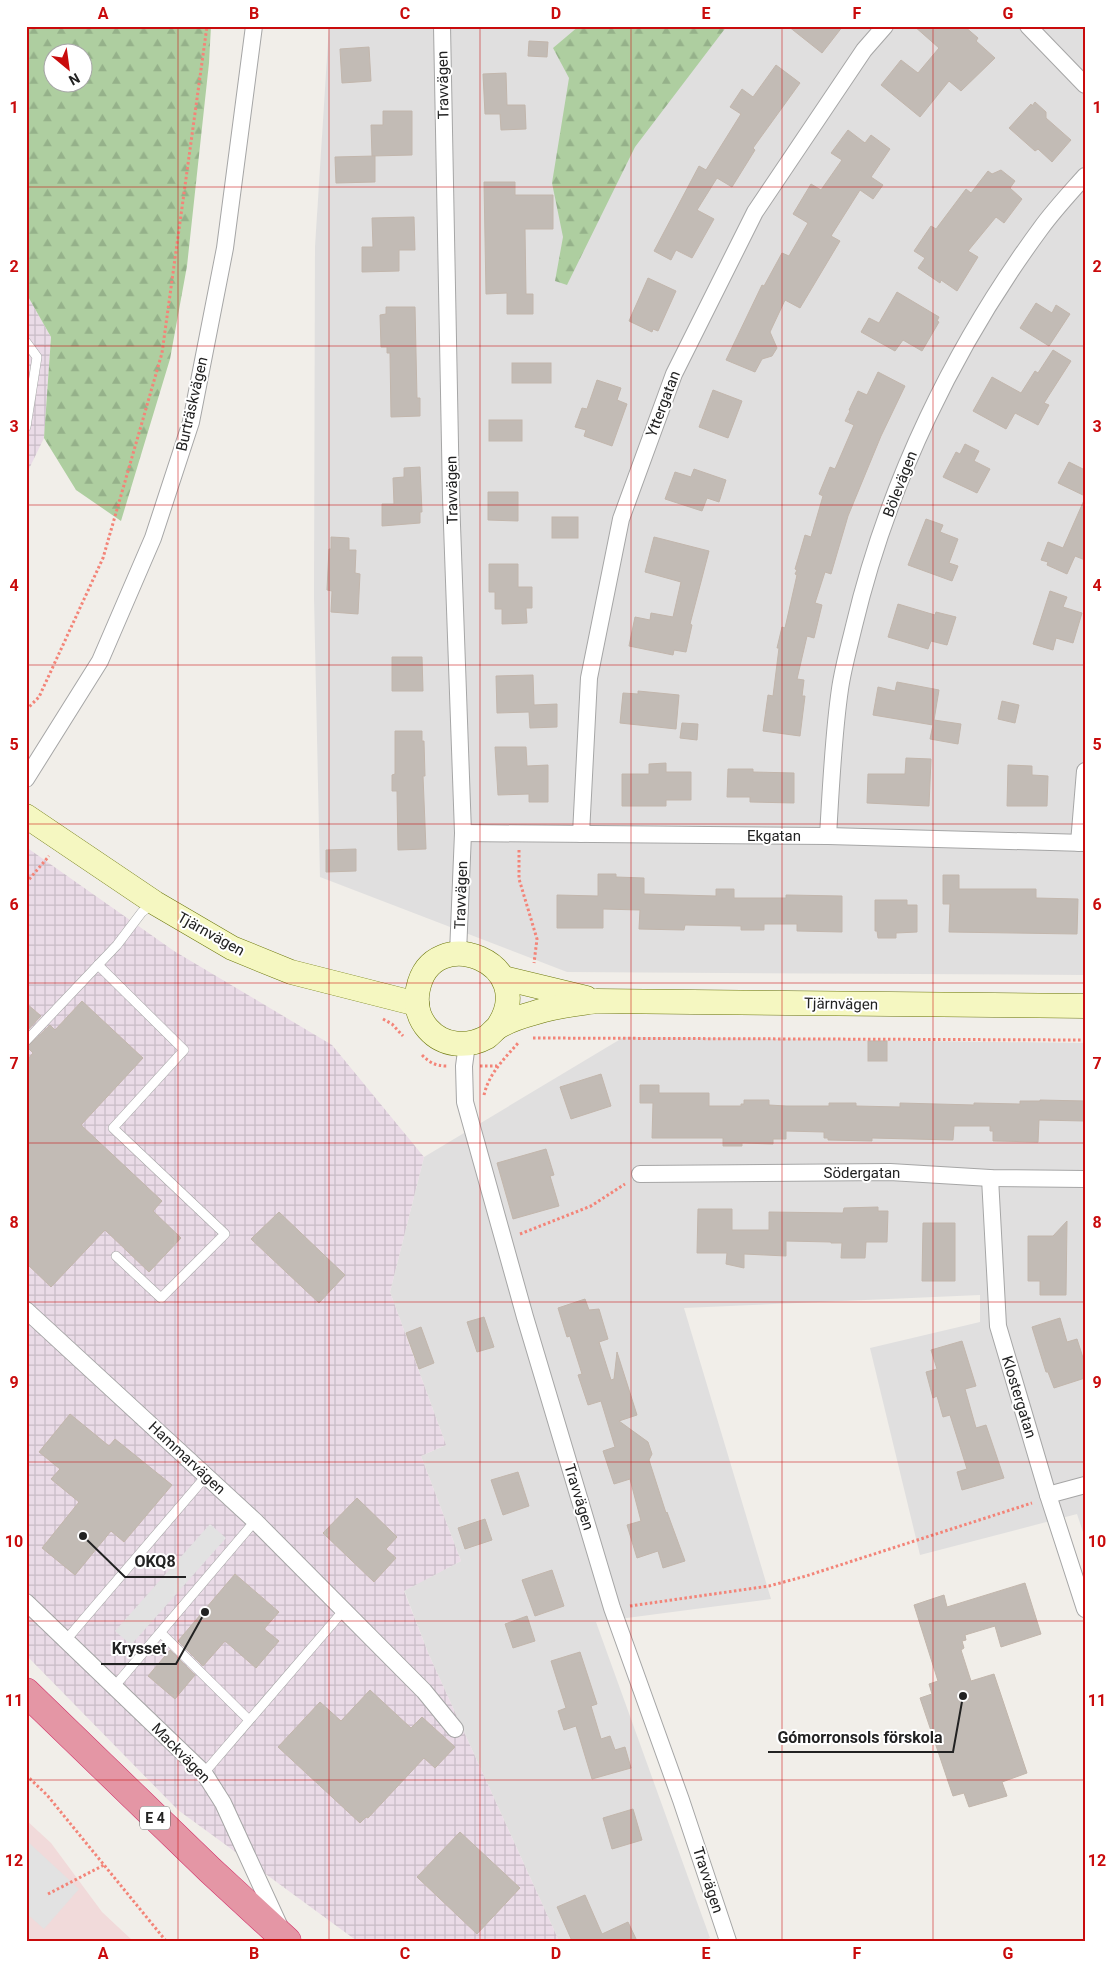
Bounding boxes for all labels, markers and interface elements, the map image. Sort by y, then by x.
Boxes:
text: A [98,4,109,23]
text: B [249,4,259,23]
text: C [400,4,410,23]
text: D [551,4,561,23]
text: E [702,4,711,23]
text: F [853,4,862,23]
text: G [1003,4,1014,23]
north arrow [42,42,92,92]
street label: Travvägen [433,51,453,119]
text: N [66,70,83,89]
text: 1 [9,98,19,117]
text: 1 [1092,98,1102,117]
text: 2 [9,257,19,276]
text: 2 [1092,257,1102,276]
street label: Burträskvägen [172,355,212,453]
street label: Yttergatan [642,368,684,440]
text: 3 [9,417,19,436]
text: 3 [1092,417,1102,436]
street label: Bölevägen [879,448,921,520]
street label: Travvägen [442,456,462,524]
text: 4 [9,576,19,595]
text: 4 [1092,576,1102,595]
text: 5 [9,735,19,754]
text: 5 [1092,735,1102,754]
street label: Ekgatan [747,827,801,845]
street label: Travvägen [451,860,471,930]
text: 6 [9,895,19,914]
text: 6 [1092,895,1102,914]
street label: Tjärnvägen [174,908,248,960]
street label: Tjärnvägen [804,994,878,1014]
text: 7 [9,1054,19,1073]
text: 7 [1092,1054,1102,1073]
street label: Södergatan [824,1164,900,1182]
text: 8 [9,1213,19,1232]
text: 8 [1092,1213,1102,1232]
street label: Klostergatan [998,1354,1040,1440]
text: 9 [9,1373,19,1392]
text: 9 [1092,1373,1102,1392]
street label: Hammarvägen [145,1418,229,1498]
street label: Travvägen [560,1462,598,1532]
text: 10 [5,1532,23,1551]
text: 10 [1088,1532,1106,1551]
callout: OKQ8 [125,1546,186,1577]
text: OKQ8 [134,1552,176,1571]
callout: Krysset [101,1633,176,1664]
text: Krysset [112,1639,167,1658]
text: 11 [5,1691,23,1710]
text: 11 [1088,1691,1106,1710]
street label: Mackvägen [148,1719,214,1787]
callout: Gómorronsols förskola [768,1721,953,1752]
text: Gómorronsols förskola [777,1728,943,1747]
road number: E 4 [140,1806,170,1830]
street label: Travvägen [689,1845,727,1915]
text: 12 [5,1851,23,1870]
text: 12 [1088,1851,1106,1870]
text: A [98,1944,109,1963]
text: B [249,1944,259,1963]
text: C [400,1944,410,1963]
text: D [551,1944,561,1963]
text: E [702,1944,711,1963]
text: F [853,1944,862,1963]
text: G [1003,1944,1014,1963]

